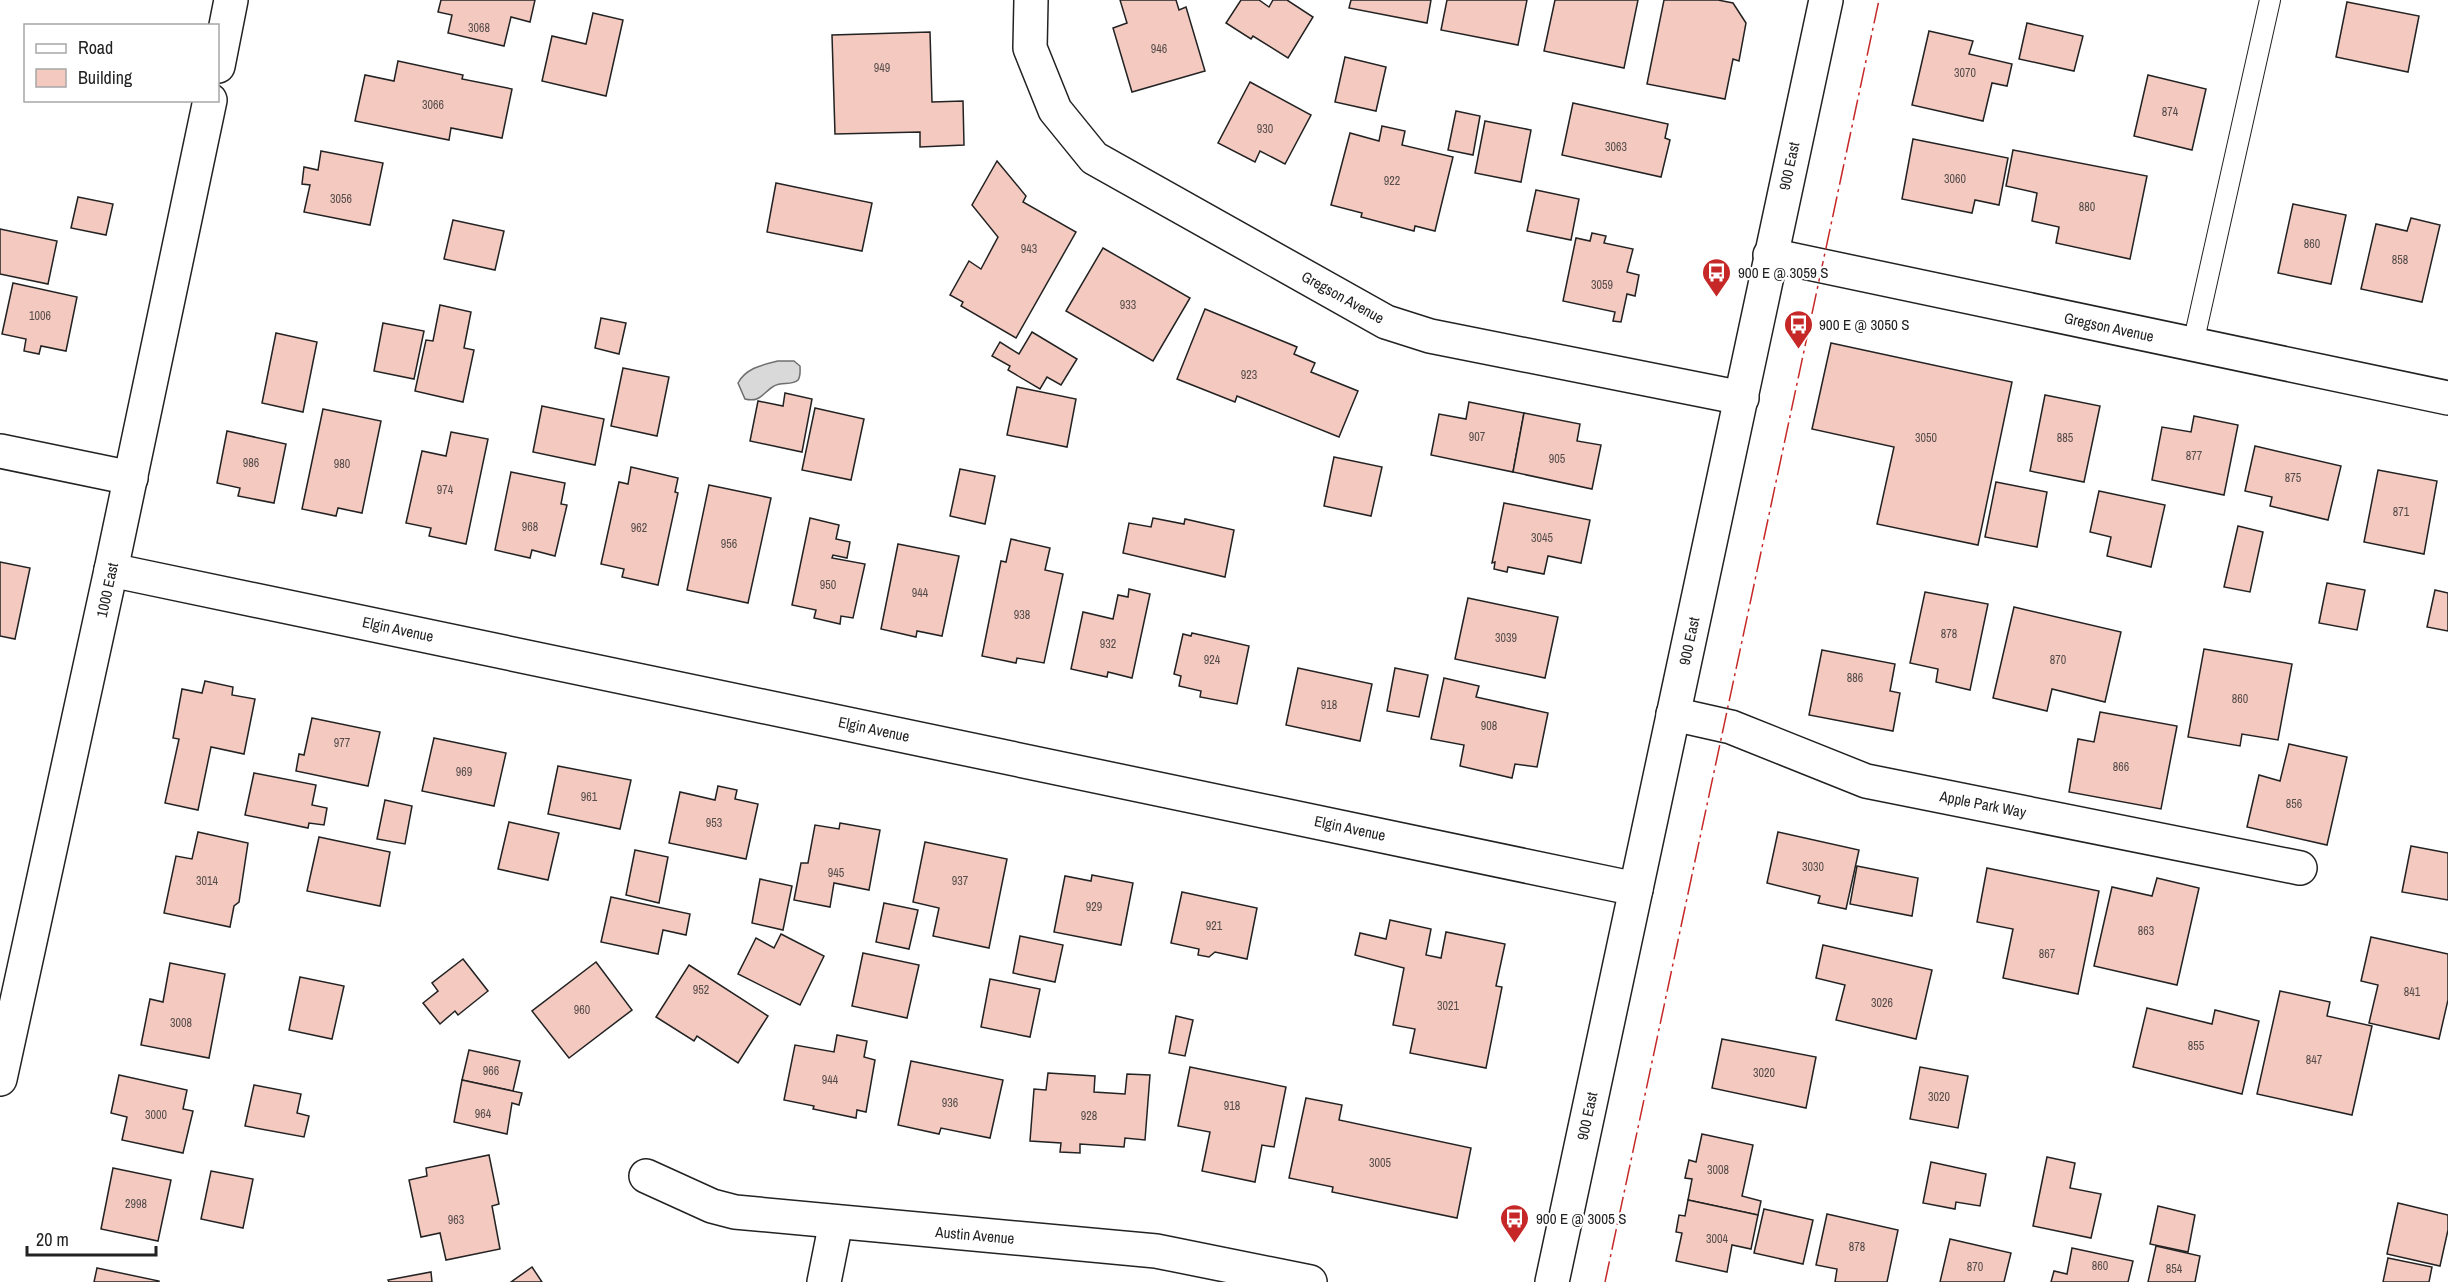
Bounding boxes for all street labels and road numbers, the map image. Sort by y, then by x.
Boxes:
street label: 900 East [1774,140,1804,192]
street label: Gregson Avenue [1298,266,1388,328]
street label: Gregson Avenue [2062,307,2156,347]
street label: 1000 East [91,560,123,619]
street label: Elgin Avenue [360,611,436,647]
street label: 900 East [1674,615,1704,667]
street label: Elgin Avenue [836,711,912,747]
street label: Apple Park Way [1937,785,2029,823]
street label: Elgin Avenue [1312,810,1388,846]
street label: 900 East [1572,1090,1602,1142]
street label: Austin Avenue [934,1221,1015,1249]

